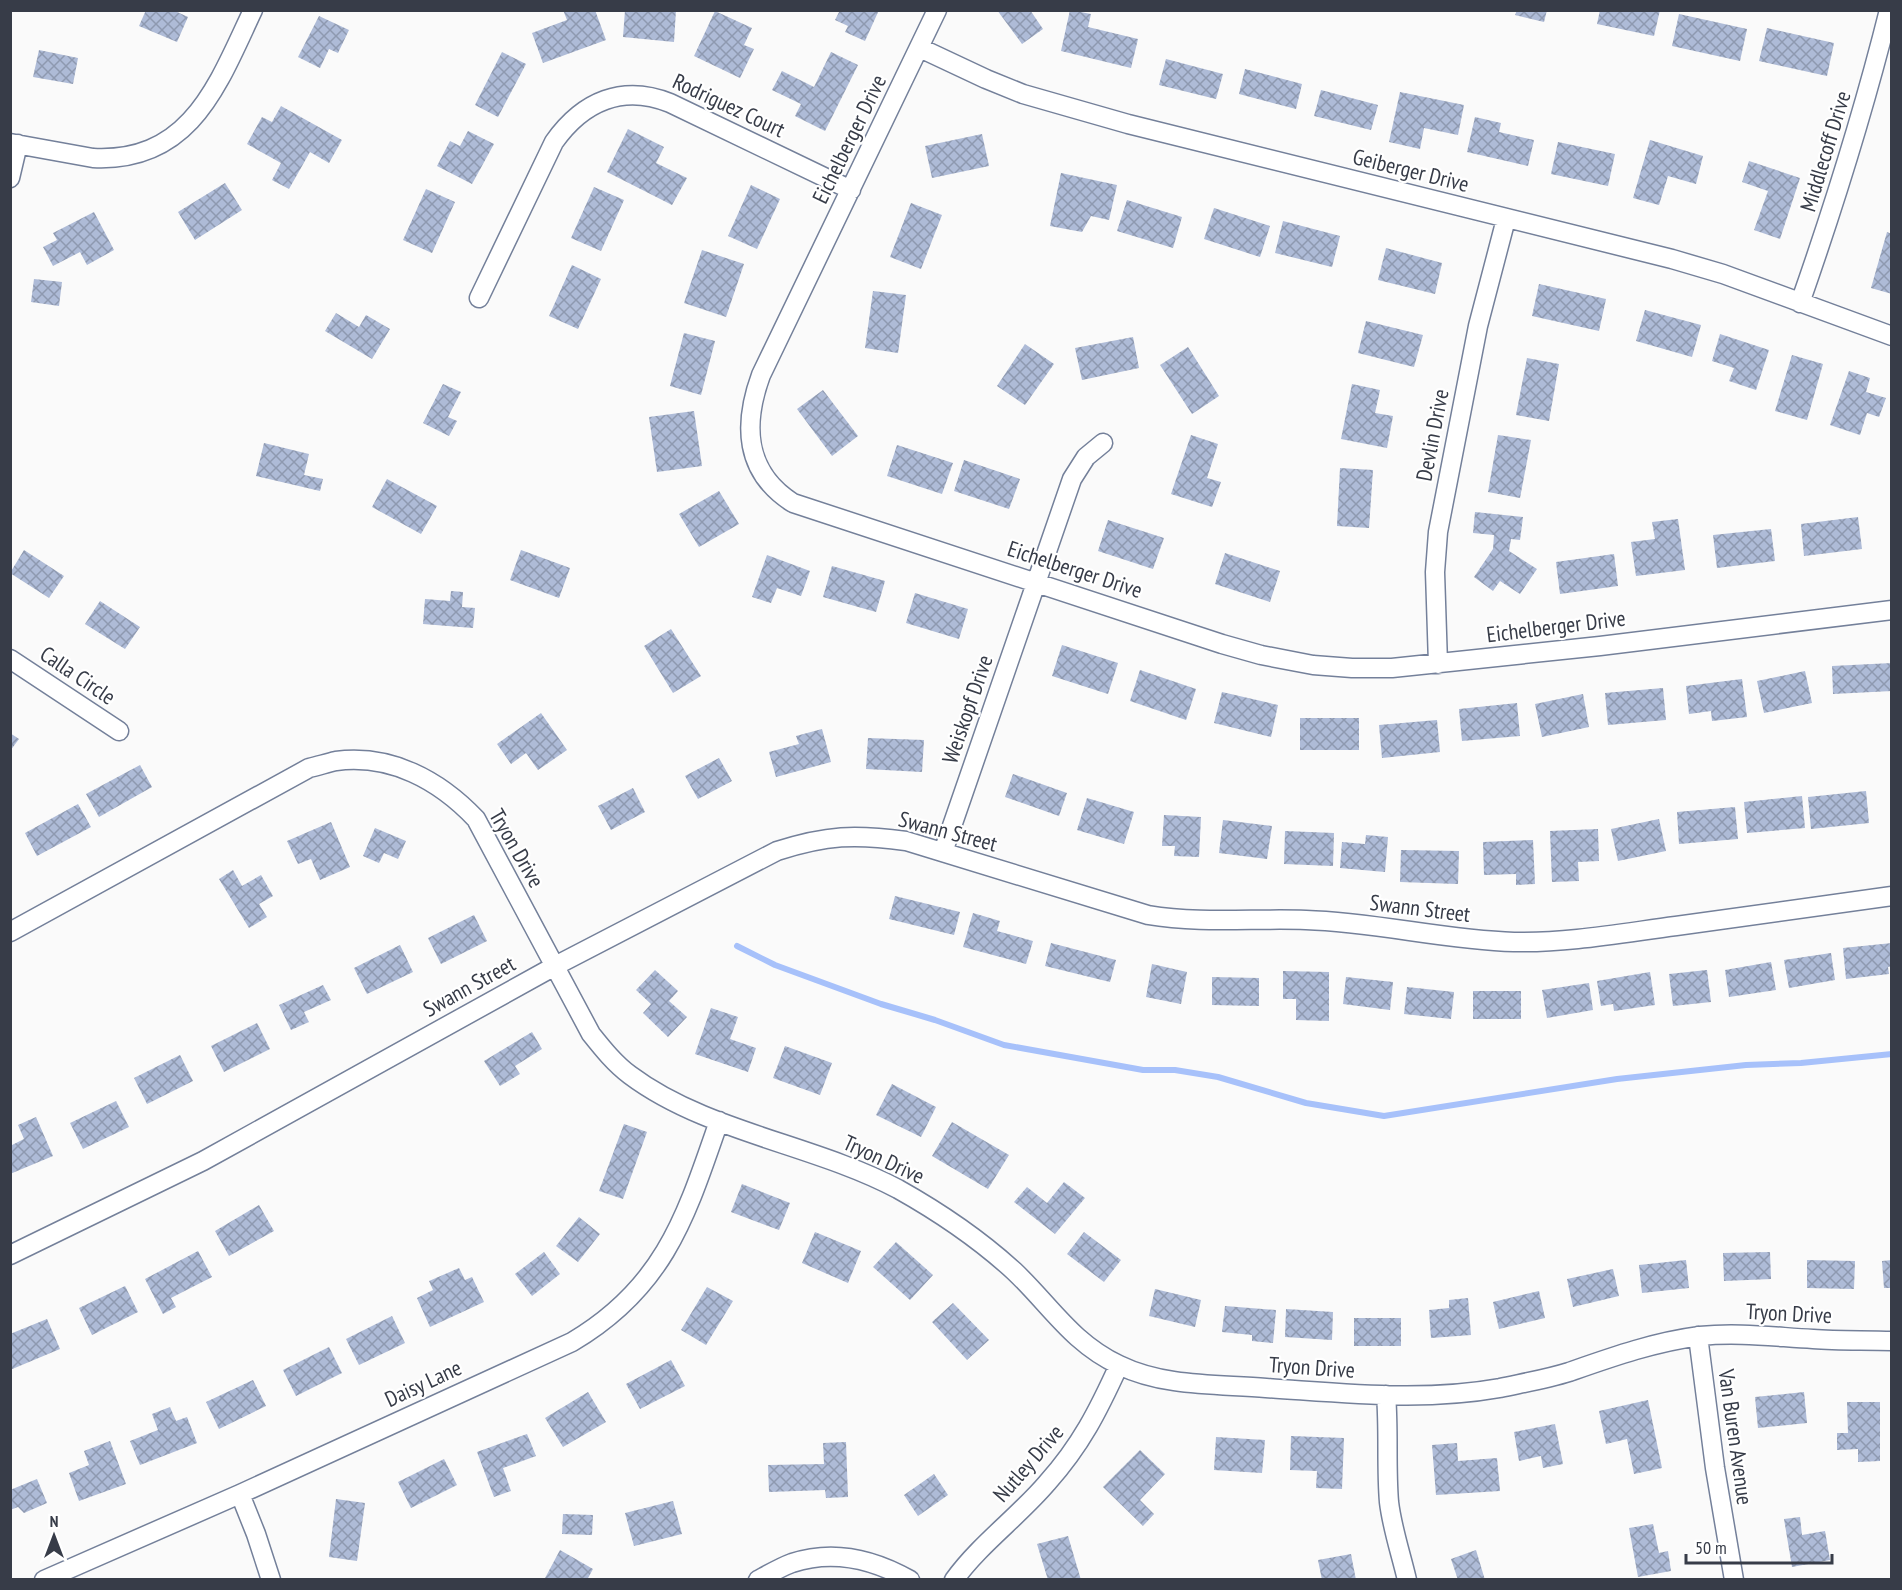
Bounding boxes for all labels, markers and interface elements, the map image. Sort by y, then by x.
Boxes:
street label: Rodriguez Court [668,67,790,143]
street label: Eichelberger Drive [806,70,892,208]
street label: Middlecoff Drive [1793,87,1857,215]
street label: Geiberger Drive [1350,142,1472,198]
street label: Devlin Drive [1409,387,1455,483]
street label: Eichelberger Drive [1004,534,1146,604]
street label: Eichelberger Drive [1485,604,1627,648]
street label: Calla Circle [35,640,121,710]
street label: Weiskopf Drive [935,651,999,767]
street label: Tryon Drive [483,804,551,892]
street label: Swann Street [896,804,1000,858]
street label: Swann Street [1368,888,1472,928]
street label: Swann Street [418,949,520,1023]
street label: Tryon Drive [839,1128,929,1190]
street label: Tryon Drive [1745,1297,1833,1329]
street label: Tryon Drive [1268,1350,1356,1384]
street label: Daisy Lane [380,1353,466,1413]
street label: Van Buren Avenue [1712,1366,1759,1507]
street label: Nutley Drive [987,1419,1069,1507]
north arrow [24,1506,84,1566]
text: N [50,1511,58,1531]
scale bar [1686,1527,1832,1565]
text: 50 m [1695,1536,1727,1559]

